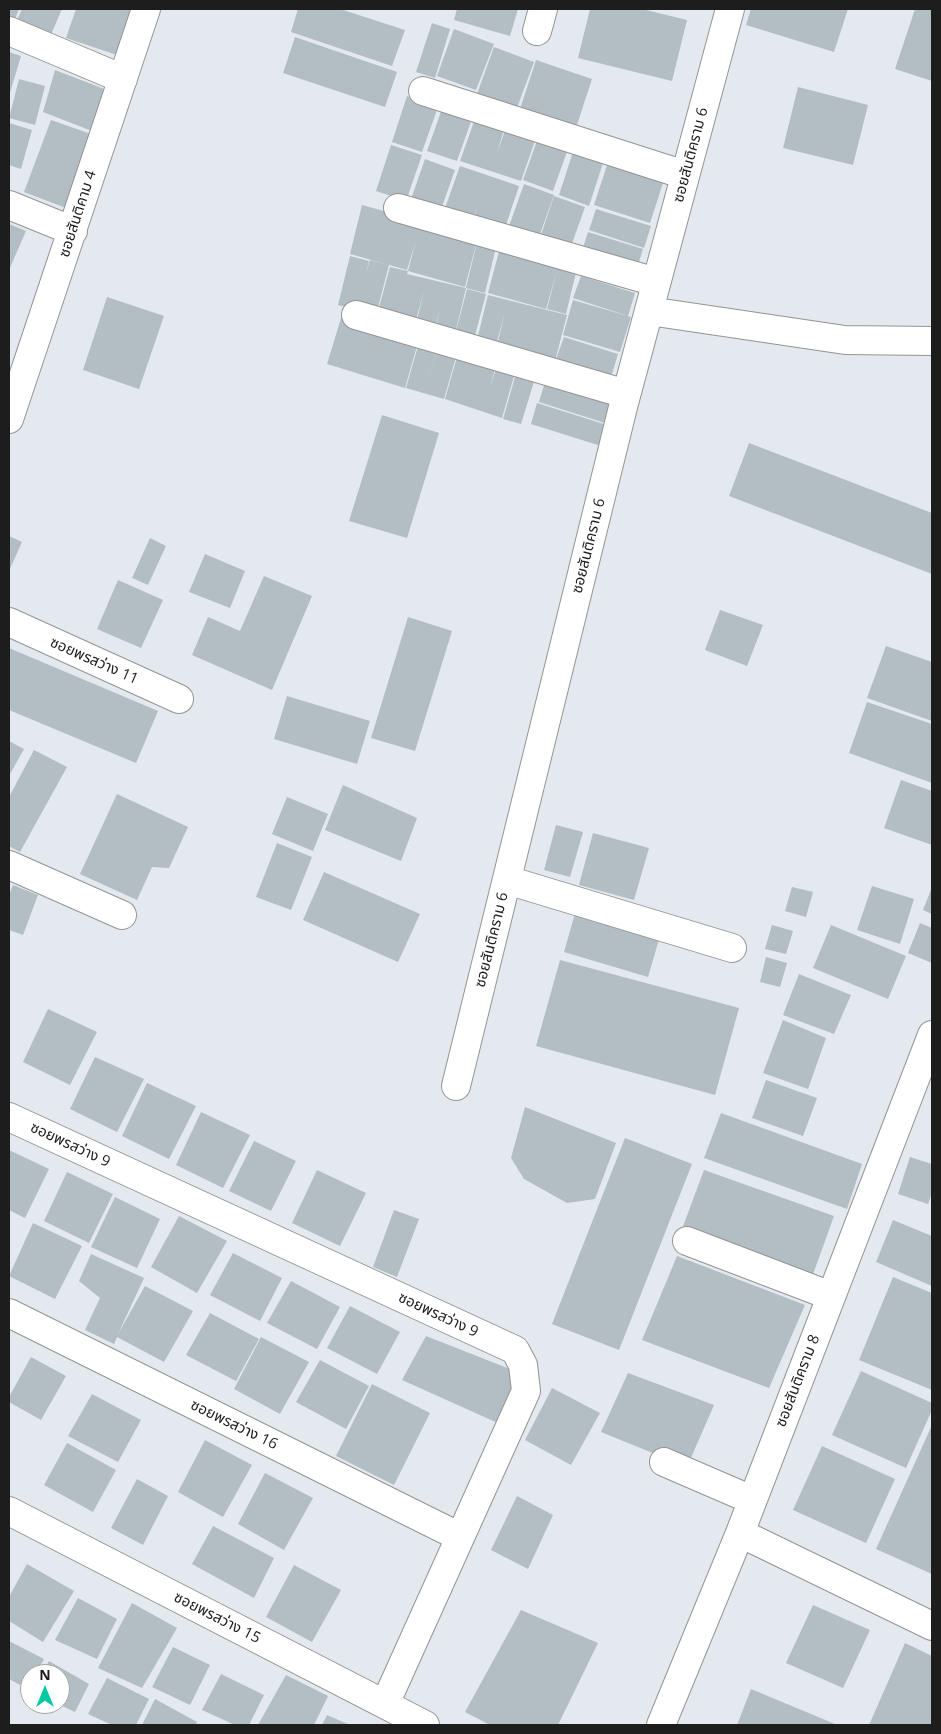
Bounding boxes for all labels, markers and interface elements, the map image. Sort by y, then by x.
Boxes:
street label: ซอยสันติคราม 6 [670,106,712,204]
street label: ซอยสันติคาม 4 [56,168,100,260]
street label: ซอยสันติคราม 6 [568,497,610,595]
street label: ซอยพรสว่าง 11 [47,634,141,688]
street label: ซอยสันติคราม 6 [471,891,513,989]
street label: ซอยพรสว่าง 9 [27,1119,113,1171]
street label: ซอยพรสว่าง 9 [395,1289,481,1341]
street label: ซอยสันติคราม 8 [772,1332,824,1430]
street label: ซอยพรสว่าง 16 [187,1396,281,1454]
street label: ซอยพรสว่าง 15 [171,1588,263,1648]
north arrow [20,1664,70,1714]
text: N [39,1665,51,1684]

